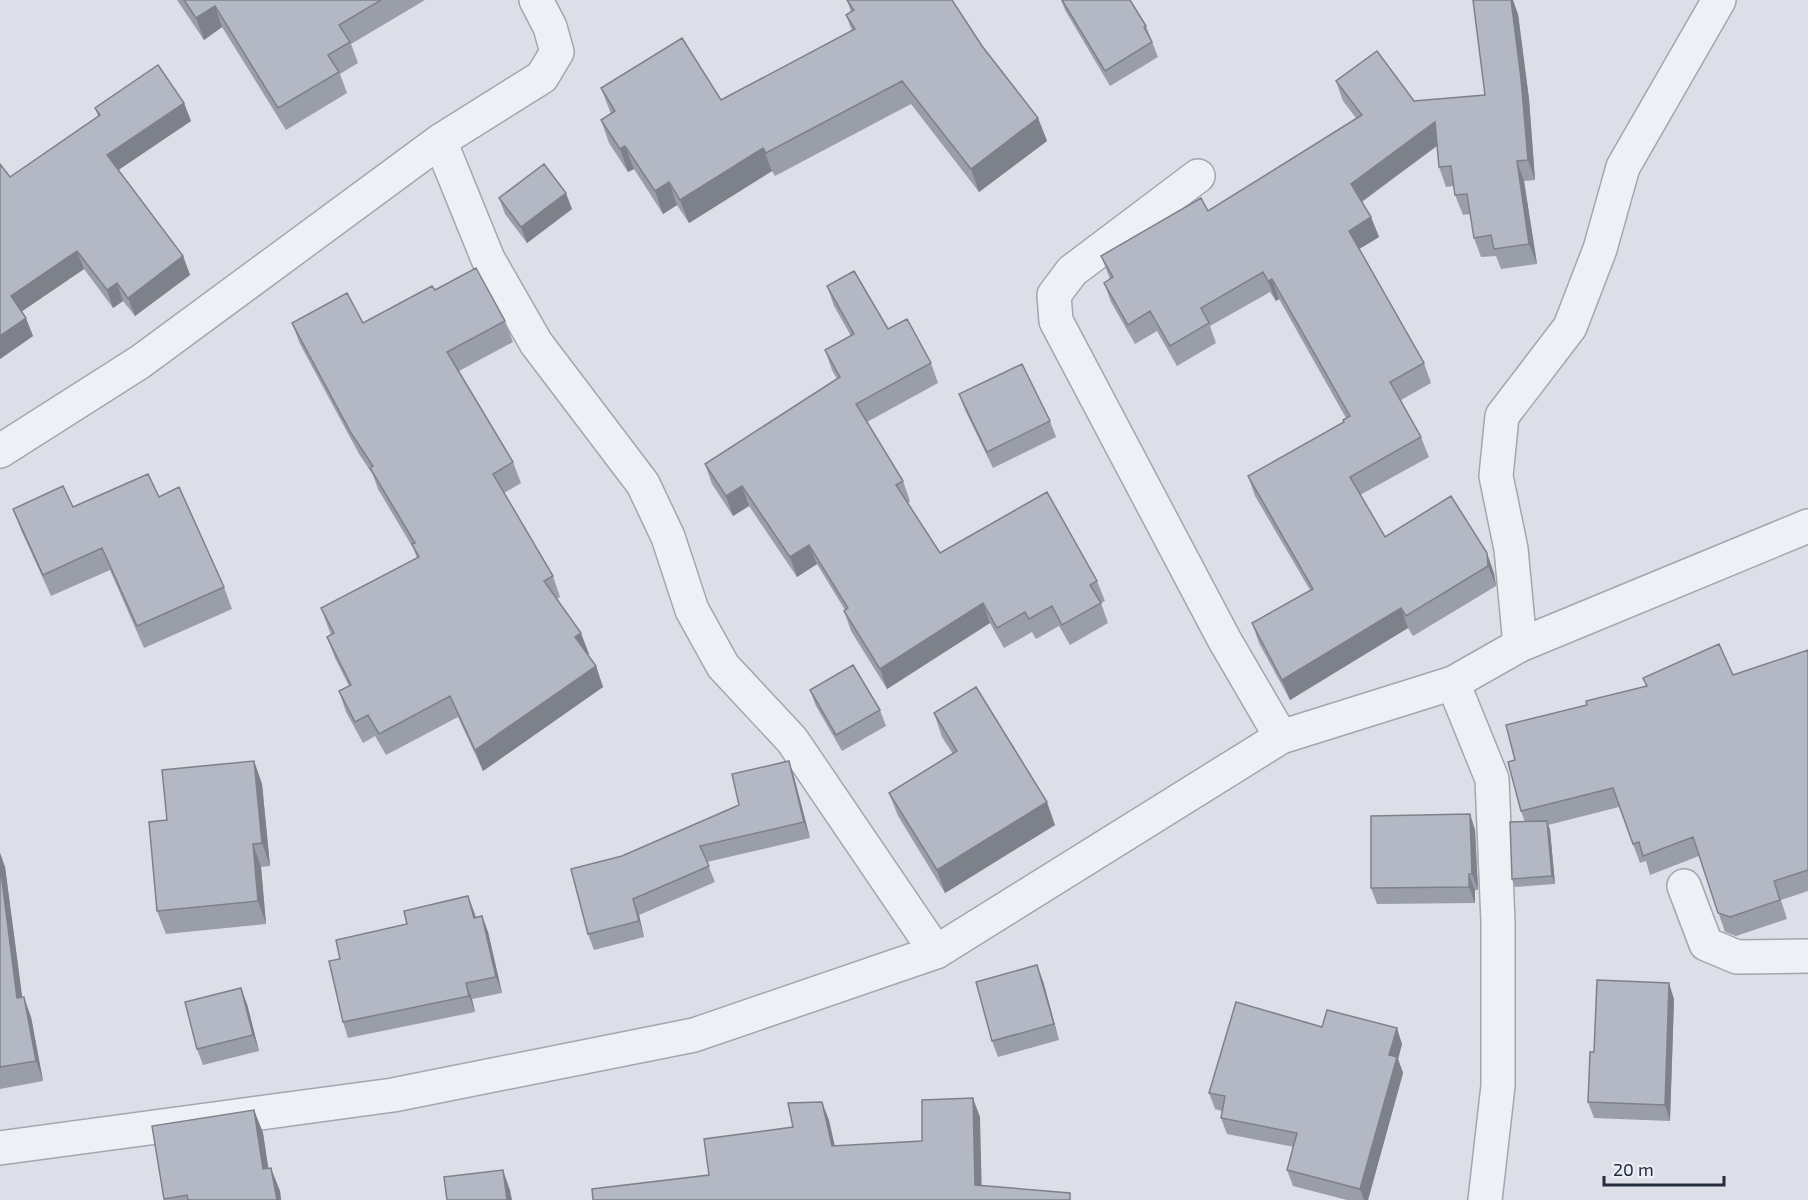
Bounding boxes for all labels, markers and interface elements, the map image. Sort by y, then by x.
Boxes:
scale bar [1604,1149,1724,1187]
text: 20 m [1613,1158,1654,1180]

